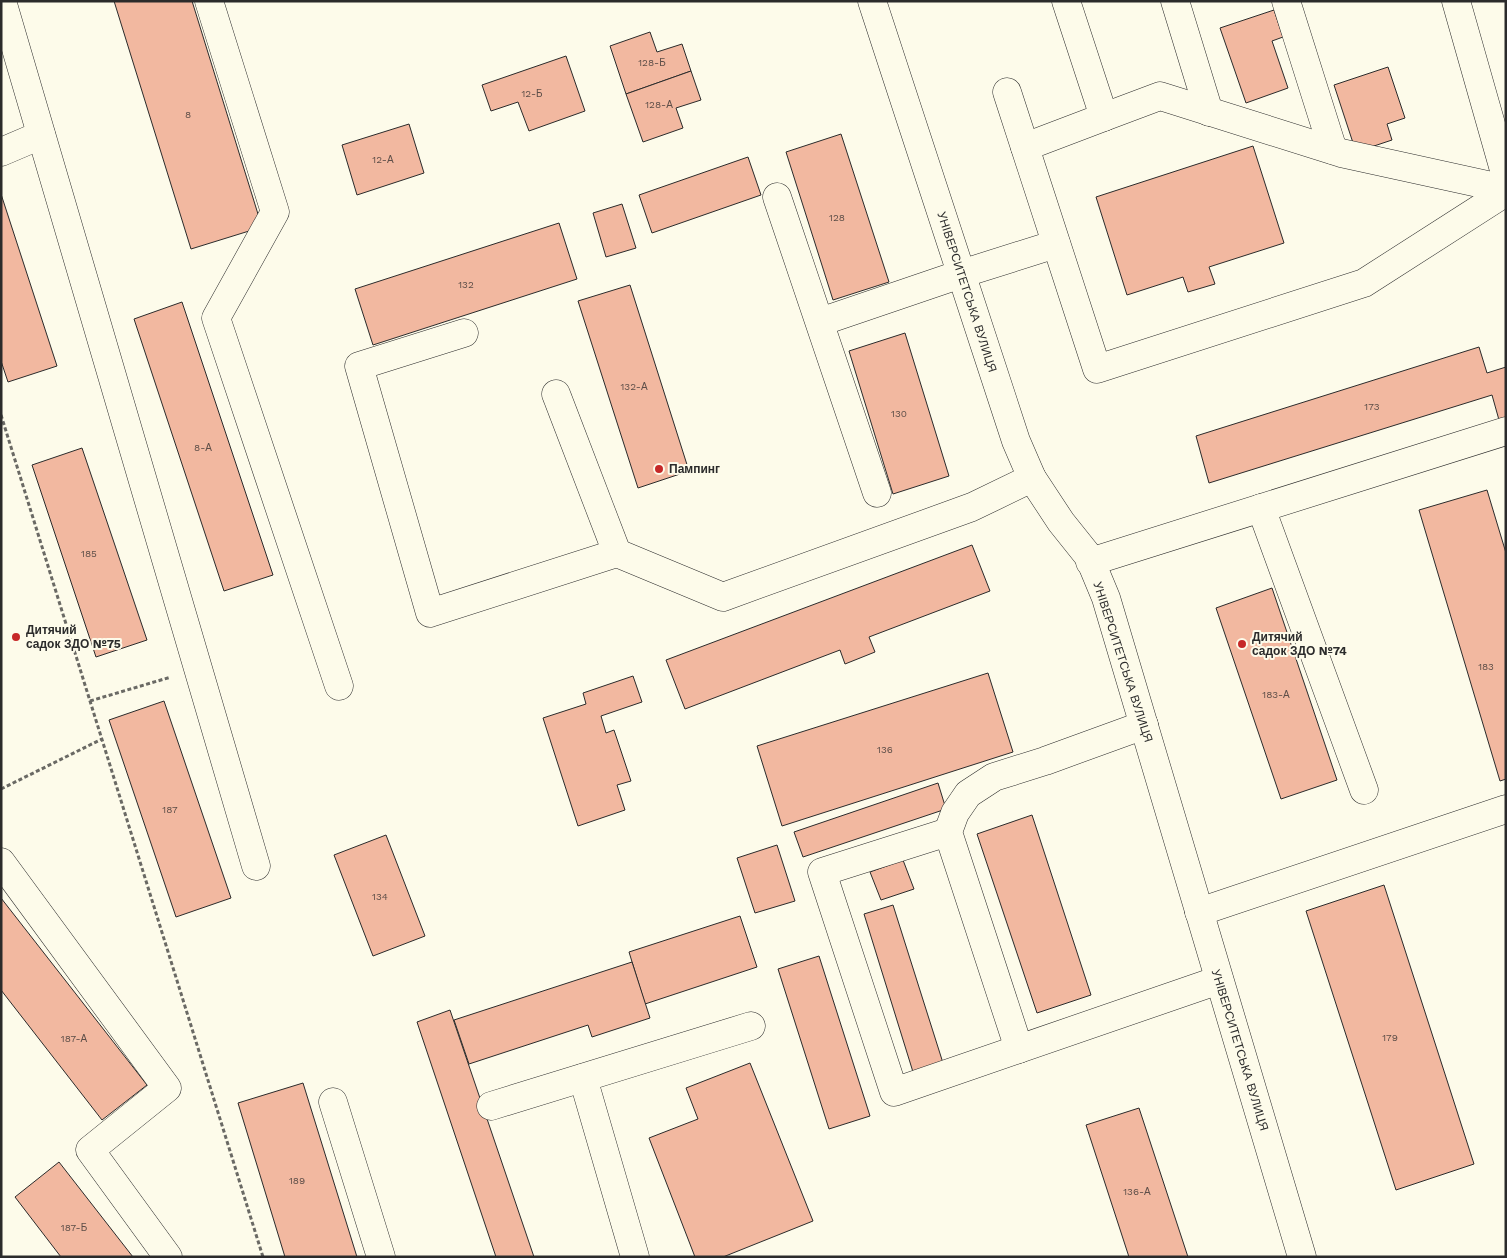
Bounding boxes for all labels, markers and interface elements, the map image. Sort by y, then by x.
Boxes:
house number: 128-Б [638,57,666,68]
house number: 12-Б [521,88,543,99]
house number: 128-А [645,99,673,110]
house number: 8 [185,109,191,120]
house number: 12-А [372,154,394,165]
street label: УНІВЕРСИТЕТСЬКА ВУЛИЦЯ [934,210,1000,374]
house number: 128 [829,212,845,223]
house number: 132 [458,279,474,290]
house number: 132-А [620,381,648,392]
house number: 173 [1364,401,1380,412]
house number: 130 [891,408,907,419]
house number: 8-А [194,442,212,453]
place label: Пампинг [669,462,720,476]
marker: Пампинг [653,463,665,475]
house number: 185 [81,548,97,559]
street label: УНІВЕРСИТЕТСЬКА ВУЛИЦЯ [1090,580,1156,744]
place label: Дитячий садок ЗДО №75 [26,623,121,651]
place label: Дитячий садок ЗДО №74 [1252,630,1347,658]
marker: Дитячий садок ЗДО №75 [10,631,22,643]
marker: Дитячий садок ЗДО №74 [1236,638,1248,650]
house number: 183 [1478,661,1494,672]
house number: 183-А [1262,689,1290,700]
house number: 136 [877,744,893,755]
house number: 187 [162,804,178,815]
house number: 134 [372,891,388,902]
street label: УНІВЕРСИТЕТСЬКА ВУЛИЦЯ [1209,968,1271,1132]
house number: 179 [1382,1032,1398,1043]
house number: 187-А [61,1033,88,1044]
house number: 189 [289,1175,305,1186]
house number: 136-А [1123,1186,1151,1197]
house number: 187-Б [61,1222,88,1233]

